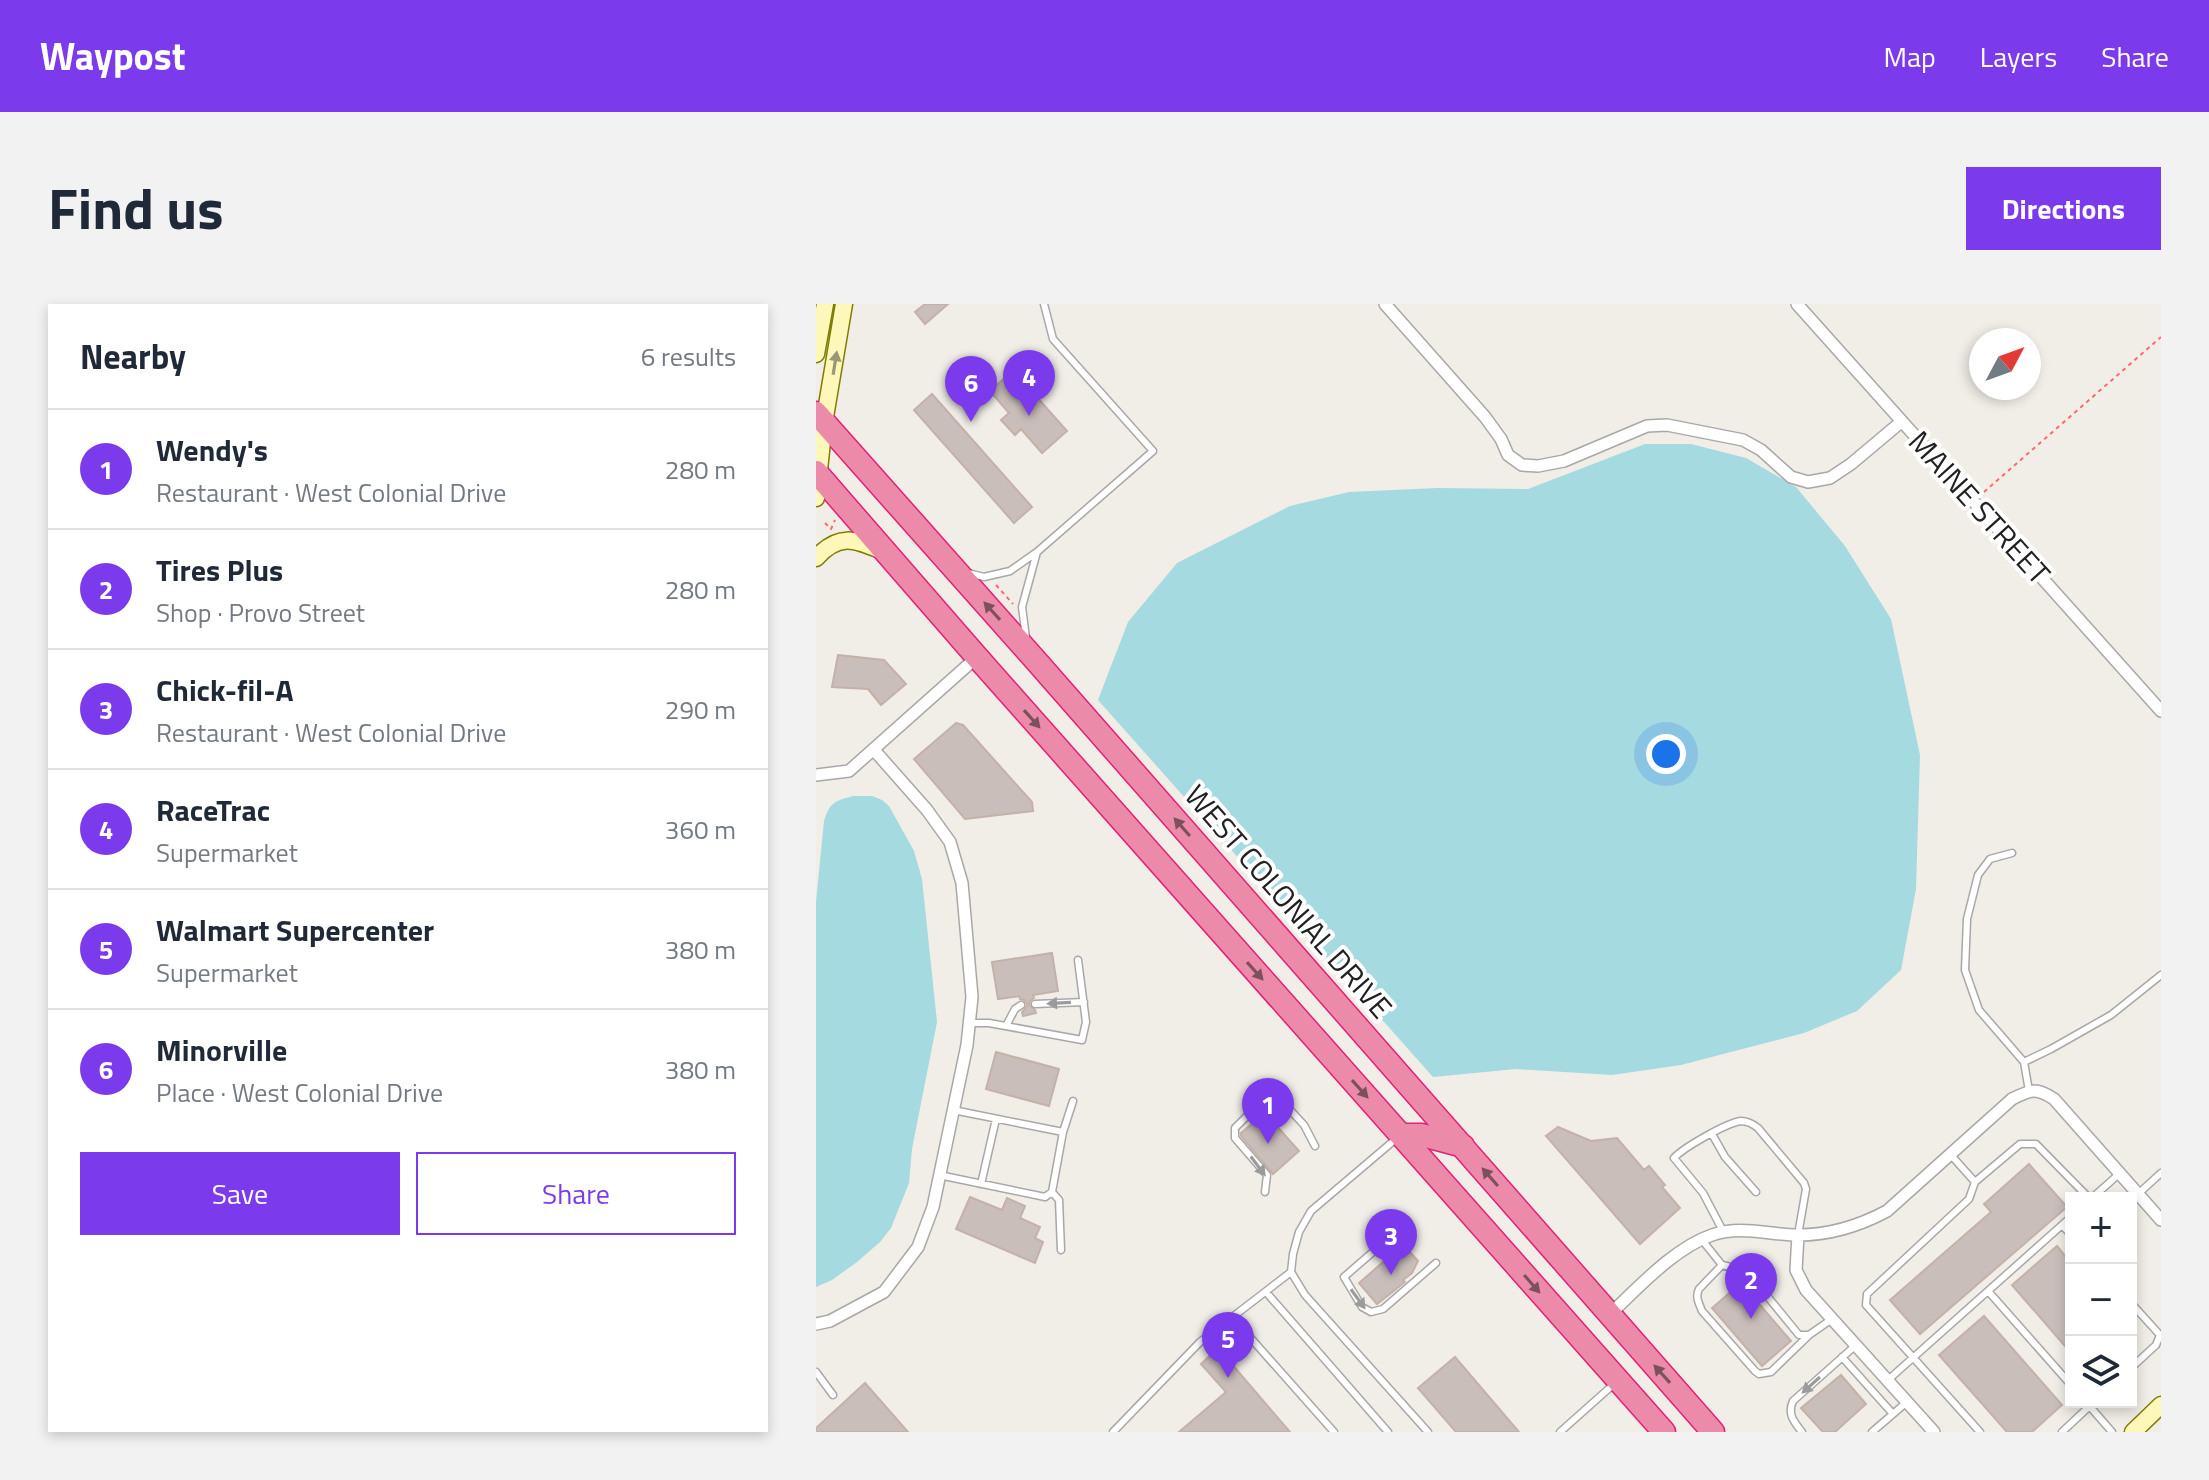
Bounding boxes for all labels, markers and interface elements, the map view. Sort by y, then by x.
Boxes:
text: Waypost [40,27,186,85]
text: Map [1883,35,1936,78]
text: Layers [1980,35,2057,78]
text: Share [2101,35,2169,78]
text: Find us [48,166,224,251]
button: Directions [1966,167,2161,250]
north arrow [1969,328,2041,400]
text: Nearby [80,330,186,382]
text: 6 results [641,337,736,376]
pin: 4 [1003,350,1055,416]
one-way arrow [829,351,841,376]
pin: 6 [945,356,997,422]
street label: MAINE STREET [1898,420,2062,595]
text: Wendy's [156,427,268,473]
text: 1 [99,450,113,489]
text: 280 m [665,450,736,489]
text: Restaurant · West Colonial Drive [156,473,506,512]
text: Tires Plus [156,547,283,593]
text: 2 [99,570,113,609]
text: 280 m [665,570,736,609]
text: Shop · Provo Street [156,593,365,632]
one-way arrow [983,601,1001,621]
text: Chick-fil-A [156,667,294,713]
text: 3 [99,690,113,729]
text: 290 m [665,690,736,729]
one-way arrow [1022,709,1040,728]
text: Restaurant · West Colonial Drive [156,713,506,752]
your location [1646,734,1686,774]
street label: WEST COLONIAL DRIVE [1174,774,1403,1028]
text: RaceTrac [156,787,270,833]
text: 4 [99,810,113,849]
text: 360 m [665,810,736,849]
one-way arrow [1174,818,1191,838]
text: Supermarket [156,833,298,872]
text: Walmart Supercenter [156,907,434,953]
text: 5 [99,930,113,969]
text: 380 m [665,930,736,969]
text: Supermarket [156,953,298,992]
one-way arrow [1246,961,1264,980]
one-way arrow [1046,997,1071,1010]
text: Minorville [156,1027,287,1073]
text: 6 [99,1050,113,1089]
text: 380 m [665,1050,736,1089]
text: Place · West Colonial Drive [156,1073,443,1112]
pin: 1 [1242,1078,1294,1144]
one-way arrow [1351,1079,1369,1099]
button: Save [80,1152,400,1235]
button: Share [416,1152,736,1235]
one-way arrow [1250,1156,1266,1176]
one-way arrow [1482,1168,1499,1188]
map controls [2065,1192,2137,1408]
button: + [2065,1192,2137,1264]
pin: 3 [1365,1209,1417,1275]
pin: 2 [1725,1253,1777,1319]
button: − [2065,1264,2137,1336]
one-way arrow [1523,1274,1541,1293]
one-way arrow [1350,1288,1366,1310]
pin: 5 [1202,1312,1254,1378]
button: layers [2065,1336,2137,1408]
one-way arrow [1653,1364,1671,1383]
one-way arrow [1801,1376,1821,1393]

